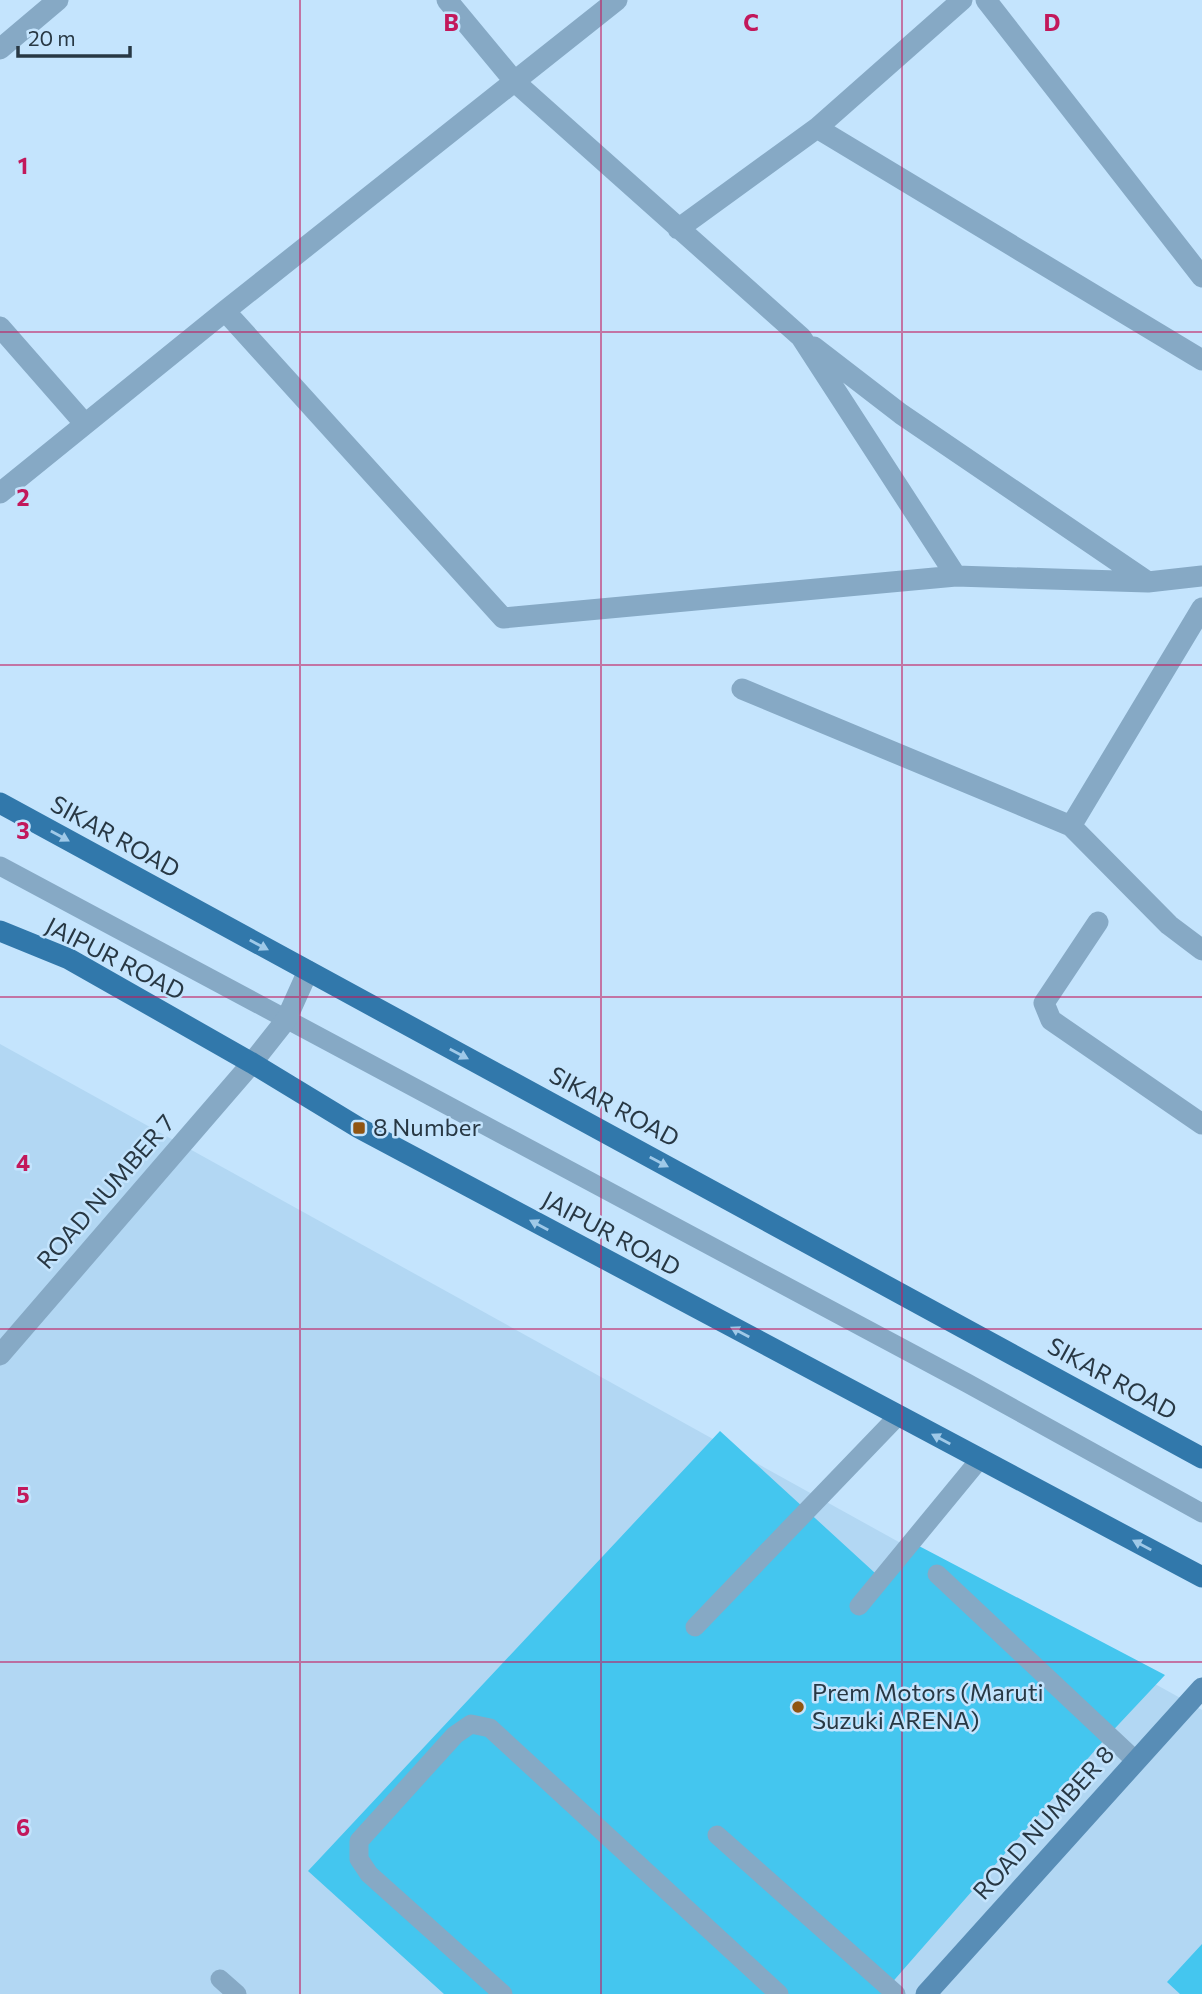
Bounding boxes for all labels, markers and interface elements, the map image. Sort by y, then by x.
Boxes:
text: B [443,8,459,36]
text: C [743,8,759,36]
text: D [1044,8,1061,36]
scale bar [18,14,130,58]
text: 20 m [28,25,76,50]
text: 1 [18,151,28,179]
text: 2 [16,483,30,511]
street label: SIKAR ROAD [46,788,185,883]
text: 3 [16,816,30,844]
one-way arrow [50,830,69,842]
street label: JAIPUR ROAD [41,910,190,1005]
one-way arrow [250,939,269,951]
one-way arrow [450,1047,470,1059]
street label: SIKAR ROAD [545,1059,685,1152]
street label: ROAD NUMBER 7 [30,1108,180,1274]
place label: 8 Number [373,1112,481,1141]
marker: 8 Number [351,1120,367,1136]
text: 4 [16,1148,30,1176]
one-way arrow [650,1156,669,1168]
street label: JAIPUR ROAD [538,1184,686,1281]
one-way arrow [529,1219,549,1231]
one-way arrow [730,1326,750,1338]
street label: SIKAR ROAD [1043,1330,1182,1425]
one-way arrow [931,1433,951,1444]
text: 5 [16,1480,30,1508]
one-way arrow [1132,1539,1152,1551]
place label: Prem Motors (Maruti Suzuki ARENA) [812,1677,1044,1734]
marker: Prem Motors (Maruti Suzuki ARENA) [790,1699,806,1715]
street label: ROAD NUMBER 8 [966,1739,1119,1905]
text: 6 [16,1813,30,1841]

